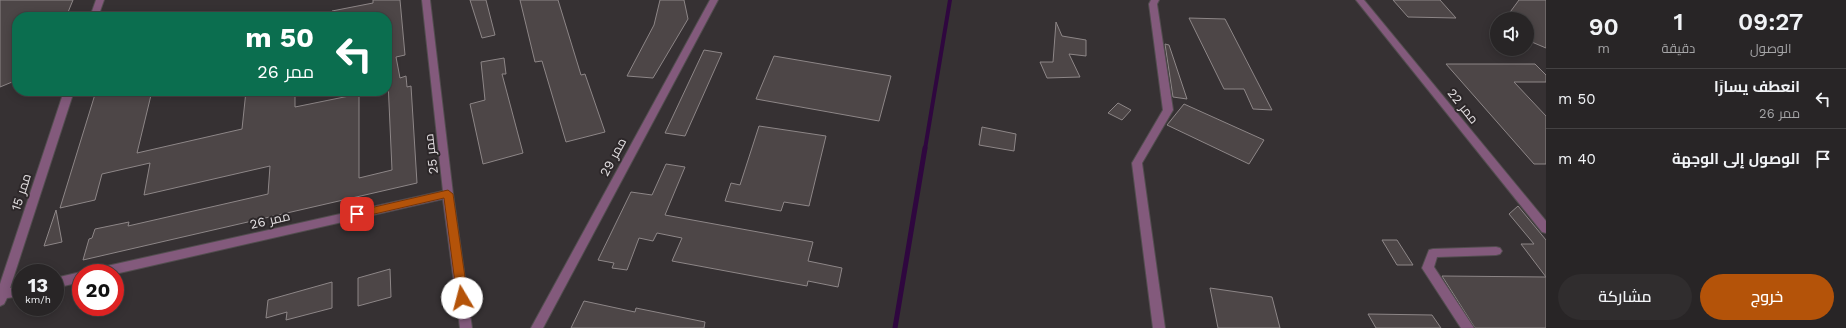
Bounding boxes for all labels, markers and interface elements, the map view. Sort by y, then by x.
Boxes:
text: 1 [1673,8,1683,36]
text: 09:27 [1738,8,1803,36]
map controls [1490,12,1534,56]
button: sound [1490,12,1534,56]
text: 90 [1589,13,1619,41]
text: 50 m [245,21,314,54]
icon: left [328,28,380,80]
text: m [1598,41,1610,56]
text: دقيقة [1662,41,1695,56]
text: الوصول [1750,41,1791,56]
text: ممر 26 [257,61,314,82]
text: انعطف يسارًا [1714,78,1800,96]
street label: ممر 22 [1444,85,1482,127]
icon: left [1812,88,1834,110]
text: 50 m [1558,90,1595,108]
text: ممر 26 [1759,106,1800,121]
street label: ممر 25 [421,133,441,175]
street label: ممر 29 [597,135,629,179]
icon: arrive [1812,148,1834,170]
text: 40 m [1558,150,1596,168]
text: الوصول إلى الوجهة [1672,150,1800,168]
street label: ممر 15 [8,172,34,212]
pin [340,197,374,231]
icon: arrive [346,203,368,225]
street label: ممر 26 [248,208,292,232]
speed limit sign: 20 [72,264,124,316]
text: 13 [28,273,48,297]
button: مشاركة [1558,274,1692,320]
button: خروج [1700,274,1834,320]
position arrow [441,277,483,319]
text: km/h [25,294,51,305]

